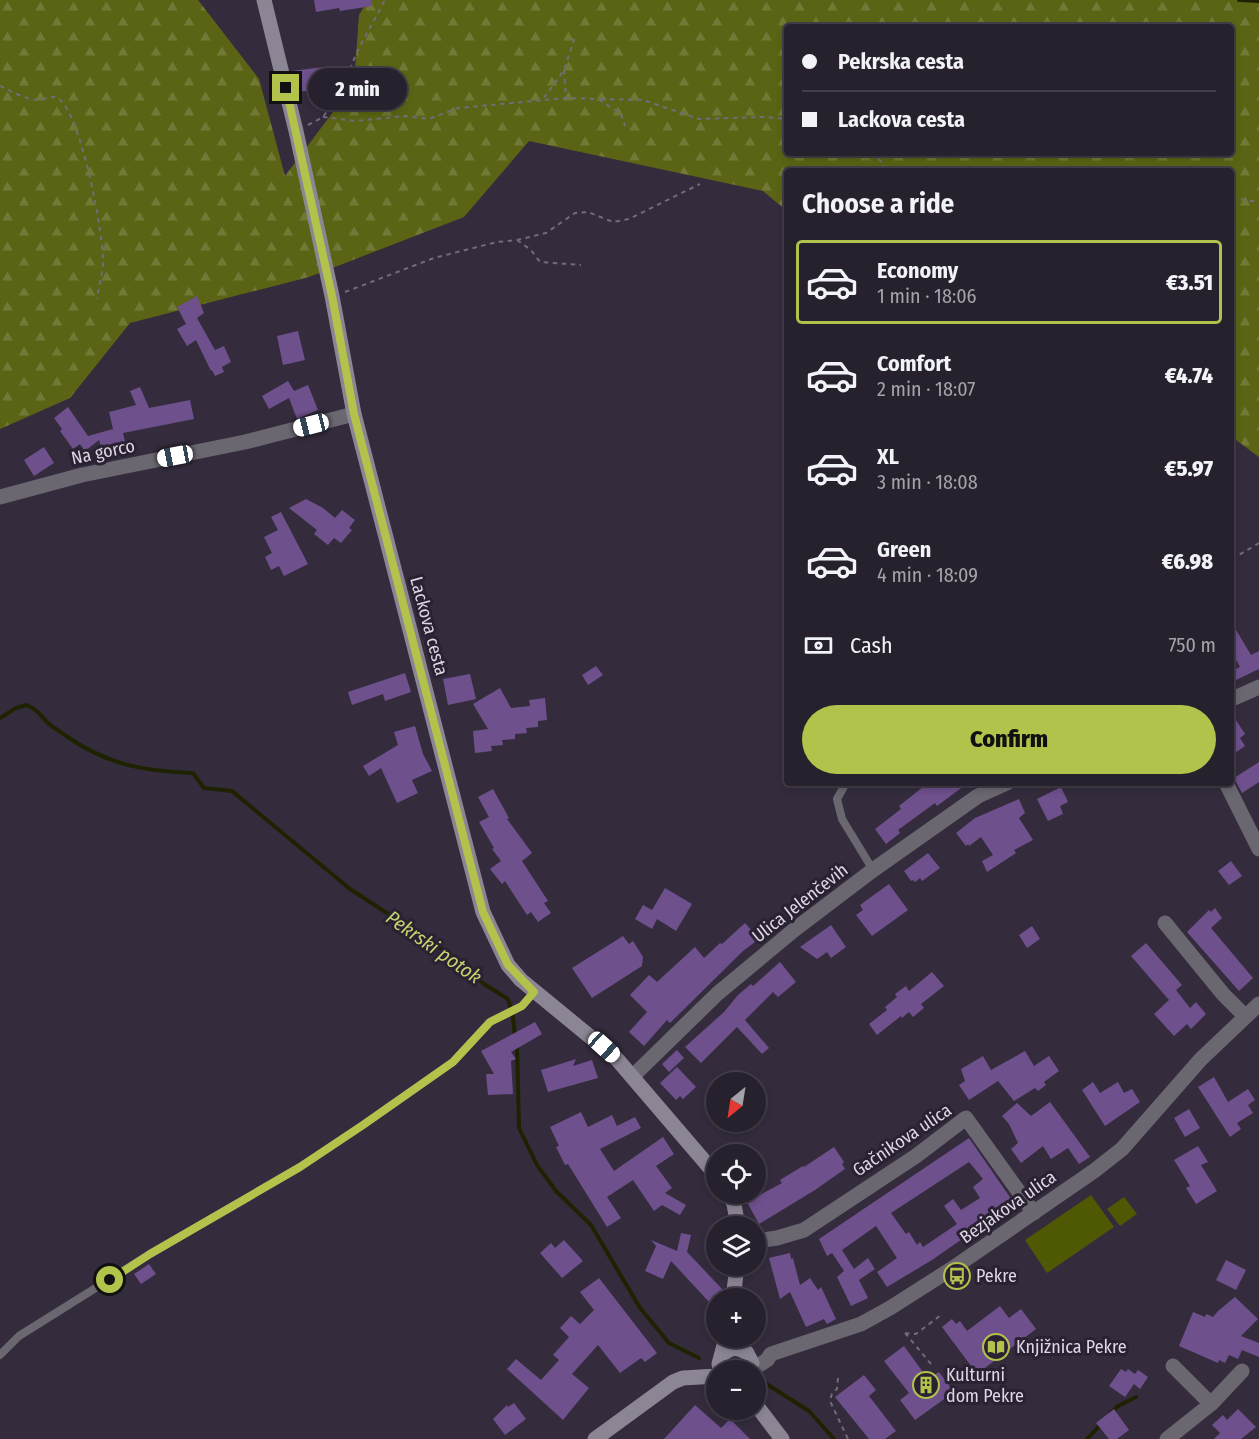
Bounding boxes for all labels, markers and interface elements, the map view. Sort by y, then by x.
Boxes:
text: Pekrska cesta [838,48,964,75]
callout: 2 min [307,67,406,109]
route end [272,74,299,101]
text: 2 min [335,77,380,101]
text: Lackova cesta [838,106,965,133]
text: Choose a ride [802,188,954,220]
icon: car [805,255,859,309]
text: Economy [877,257,958,284]
text: €3.51 [1166,269,1213,296]
text: 1 min · 18:06 [877,284,976,308]
icon: car [805,348,859,402]
text: Comfort [877,350,951,377]
text: €4.74 [1165,362,1213,389]
text: 2 min · 18:07 [877,377,975,401]
car [291,412,331,438]
street label: Na gorco [69,435,137,469]
icon: car [805,441,859,495]
text: XL [877,443,899,470]
car [156,444,194,468]
text: €5.97 [1165,455,1213,482]
text: 3 min · 18:08 [877,470,978,494]
icon: car [805,534,859,588]
text: Green [877,536,931,563]
text: €6.98 [1162,548,1213,575]
text: 4 min · 18:09 [877,563,978,587]
street label: Lackova cesta [405,574,453,678]
icon: cash [802,629,835,662]
text: Cash [850,632,893,659]
text: 750 m [1169,633,1216,657]
button: Confirm [802,705,1216,774]
street label: Ulica Jelenčevih [748,859,852,947]
water label: Pekrski potok [382,905,487,989]
car [585,1028,623,1066]
north arrow [706,1072,766,1132]
map controls [706,1072,766,1420]
street label: Gačnikova ulica [848,1099,956,1181]
button: locate [706,1144,766,1204]
street label: Bezjakova ulica [956,1166,1061,1248]
button: layers [706,1216,766,1276]
bus stop icon: Pekre [942,1261,972,1291]
place label: Pekre [976,1265,1017,1287]
route start [96,1266,123,1293]
button: + [706,1288,766,1348]
library icon: Knjižnica Pekre [981,1332,1011,1362]
place label: Knjižnica Pekre [1016,1336,1127,1358]
button: − [706,1360,766,1420]
place label: Kulturni dom Pekre [946,1364,1024,1407]
building icon: Kulturni dom Pekre [911,1370,941,1400]

